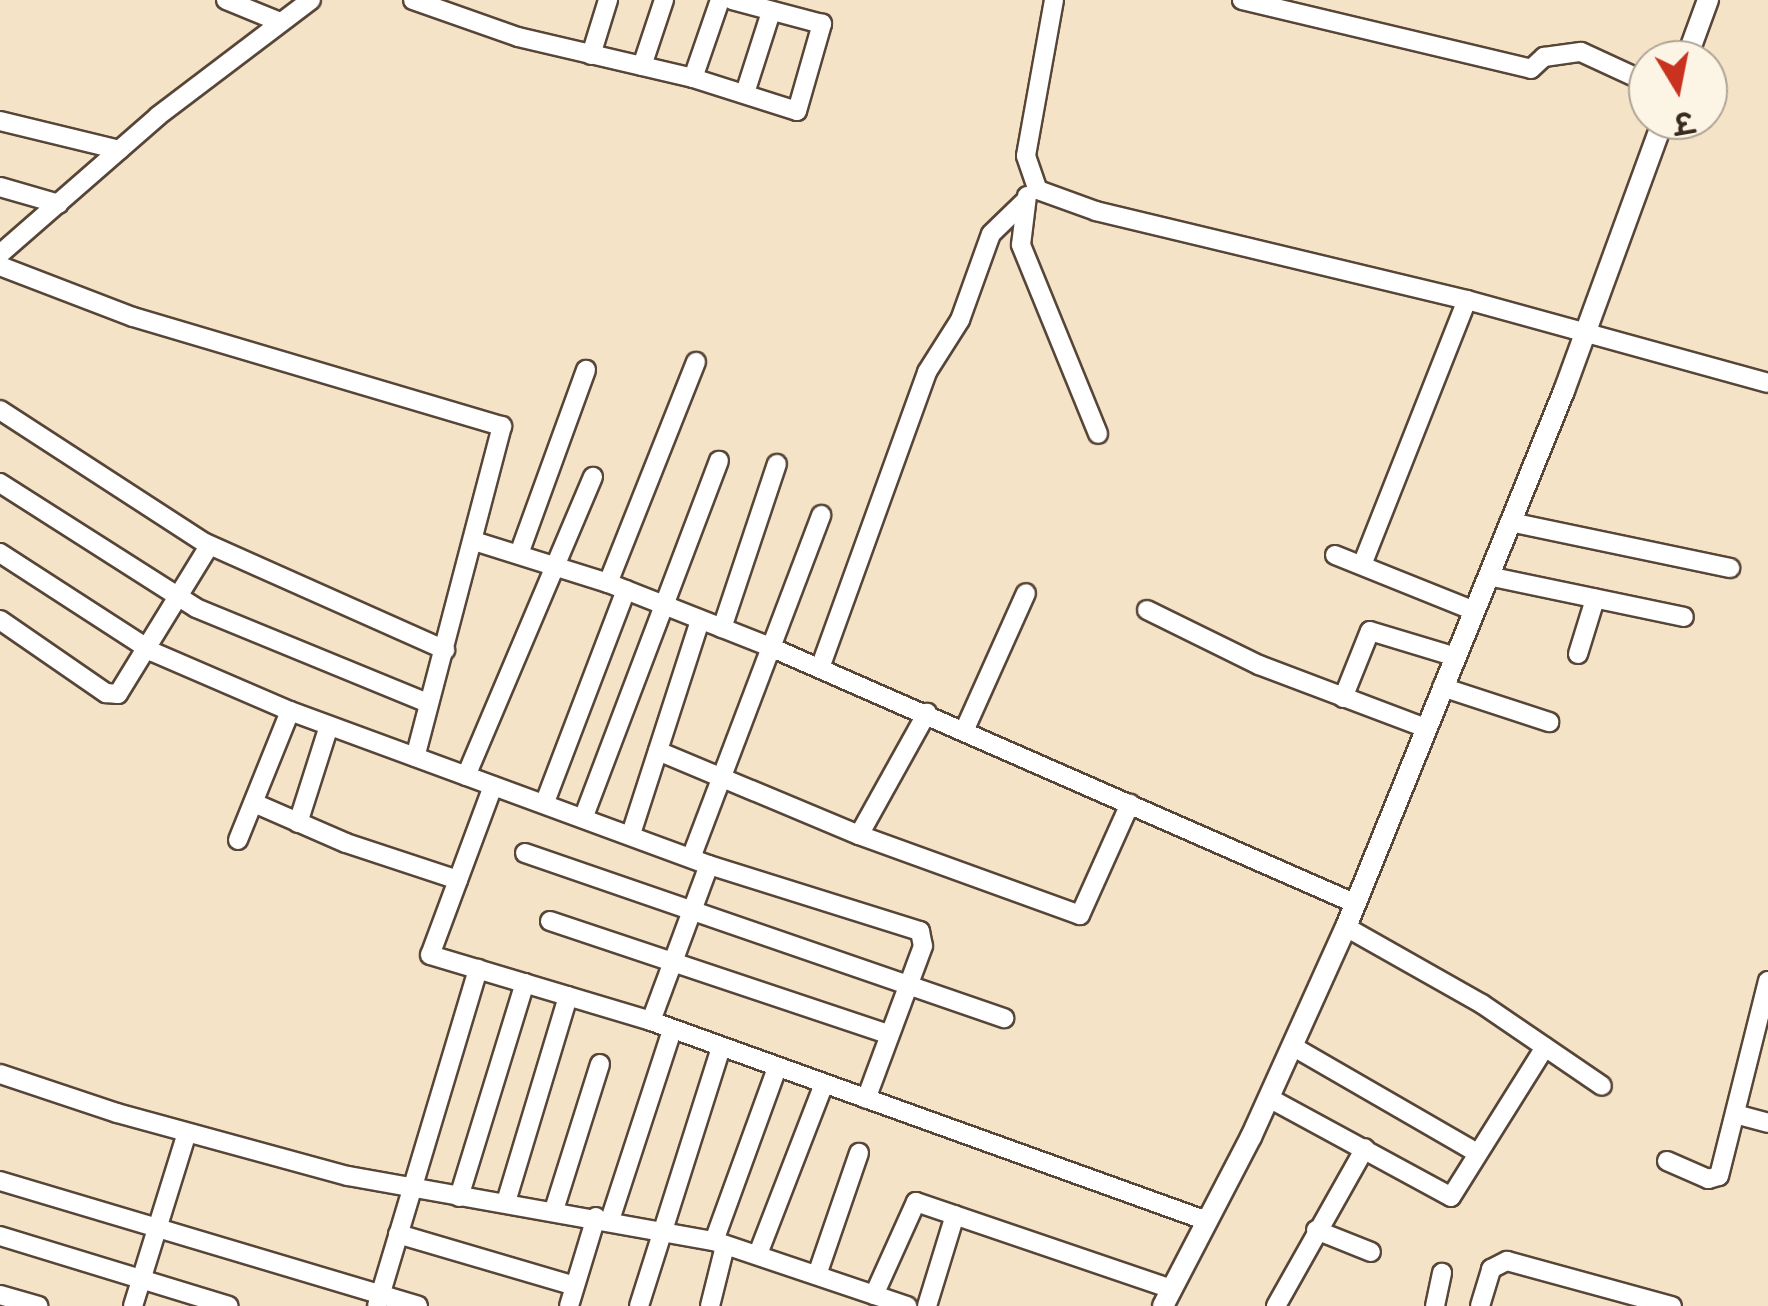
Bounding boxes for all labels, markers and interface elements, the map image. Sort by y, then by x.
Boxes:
north arrow [1628,40,1728,140]
text: उ [1671,100,1695,136]

